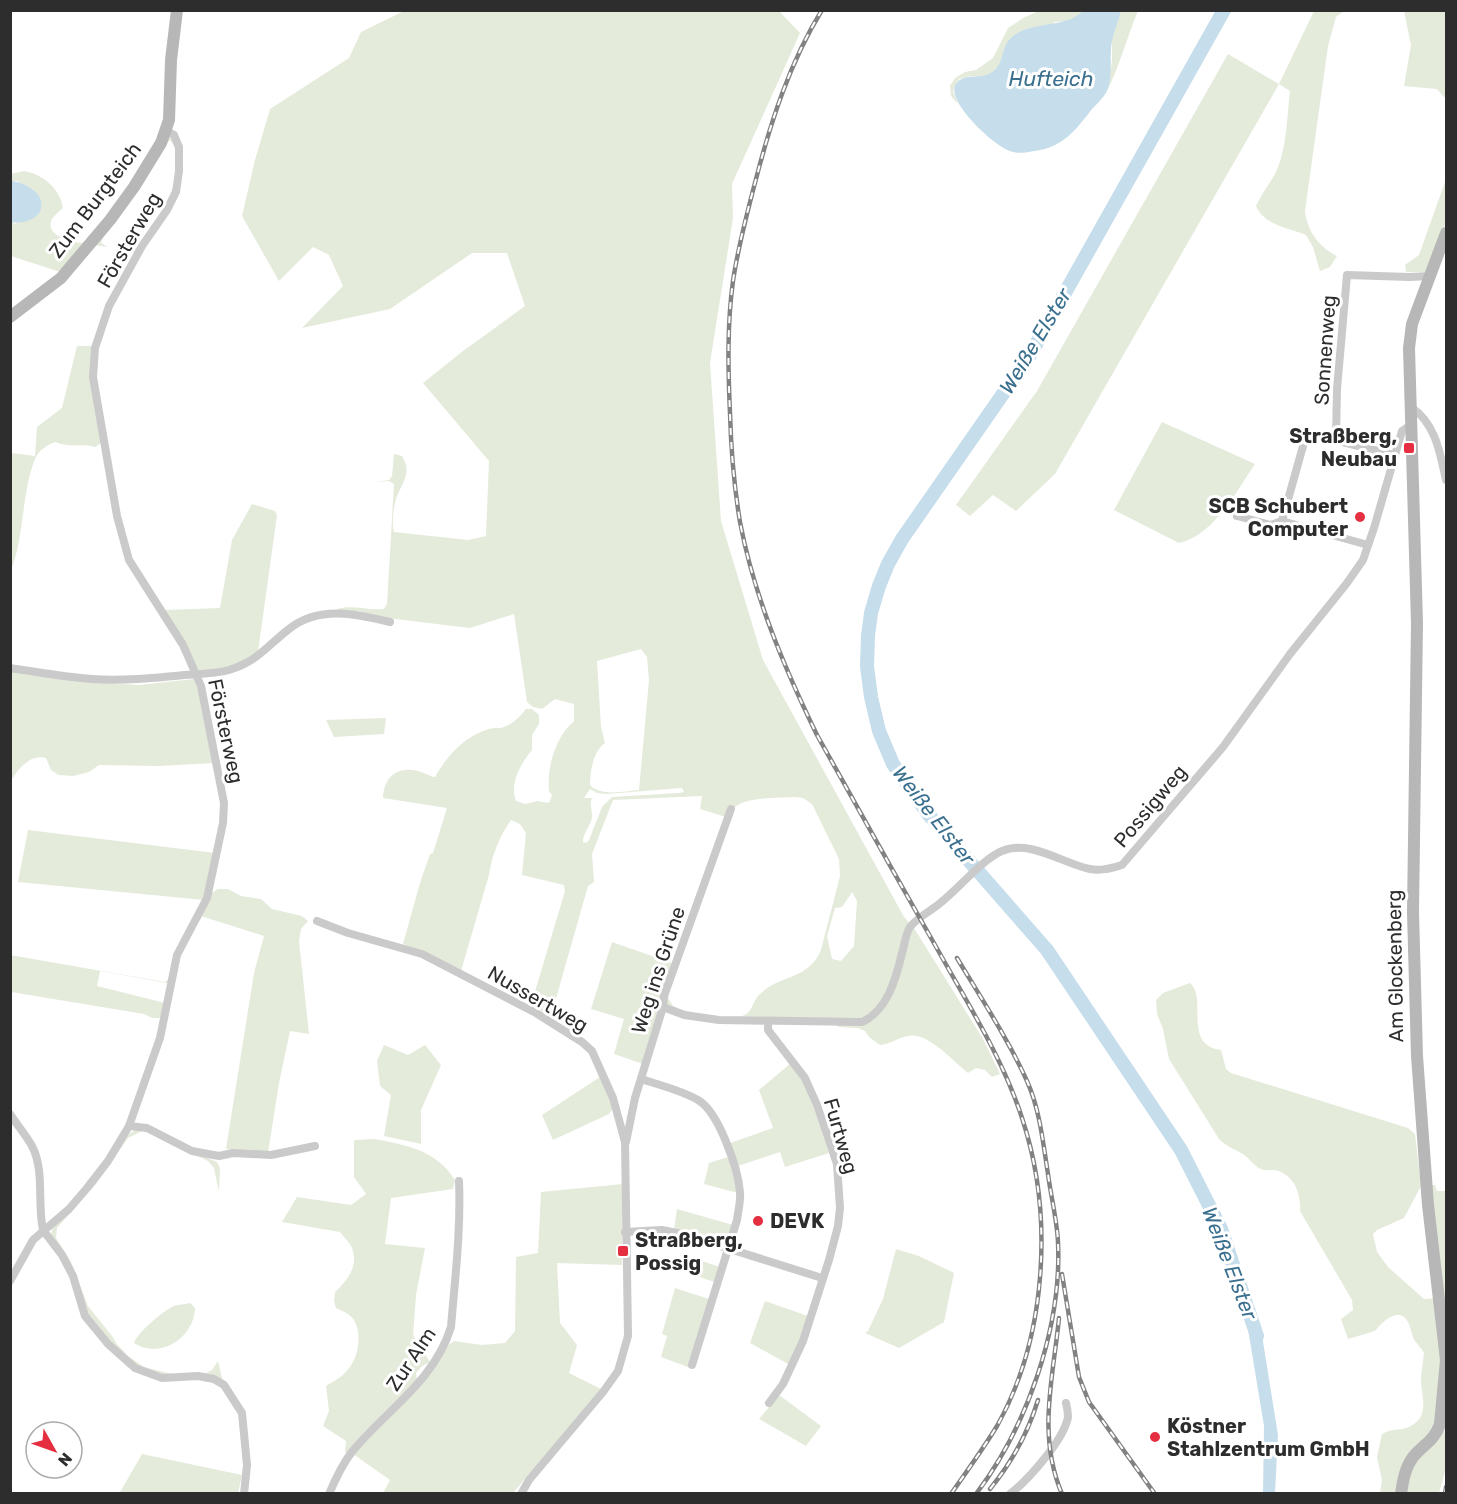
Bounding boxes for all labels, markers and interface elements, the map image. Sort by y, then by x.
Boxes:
water label: Hufteich [1009,66,1093,91]
street label: Zum Burgteich [44,138,146,262]
street label: Försterweg [92,188,166,292]
water label: Weiße Elster [994,283,1077,398]
street label: Sonnenweg [1309,294,1341,406]
place label: Straßberg, Neubau [1289,424,1397,471]
marker: Straßberg, Neubau [1402,441,1416,455]
place label: SCB Schubert Computer [1209,494,1348,541]
marker: SCB Schubert Computer [1353,510,1367,524]
street label: Försterweg [203,677,249,785]
water label: Weiße Elster [888,760,981,870]
street label: Possigweg [1109,760,1191,852]
street label: Am Glockenberg [1382,889,1408,1043]
street label: Weg ins Grüne [626,903,690,1037]
street label: Nussertweg [484,961,592,1037]
street label: Furtweg [819,1095,863,1177]
water label: Weiße Elster [1197,1203,1263,1324]
place label: DEVK [770,1209,825,1233]
marker: DEVK [751,1214,765,1228]
place label: Straßberg, Possig [635,1228,743,1275]
marker: Straßberg, Possig [616,1244,630,1258]
street label: Zur Alm [381,1323,441,1395]
place label: Köstner Stahlzentrum GmbH [1167,1414,1370,1461]
north arrow [24,1420,84,1480]
marker: Köstner Stahlzentrum GmbH [1148,1430,1162,1444]
text: N [54,1449,76,1470]

